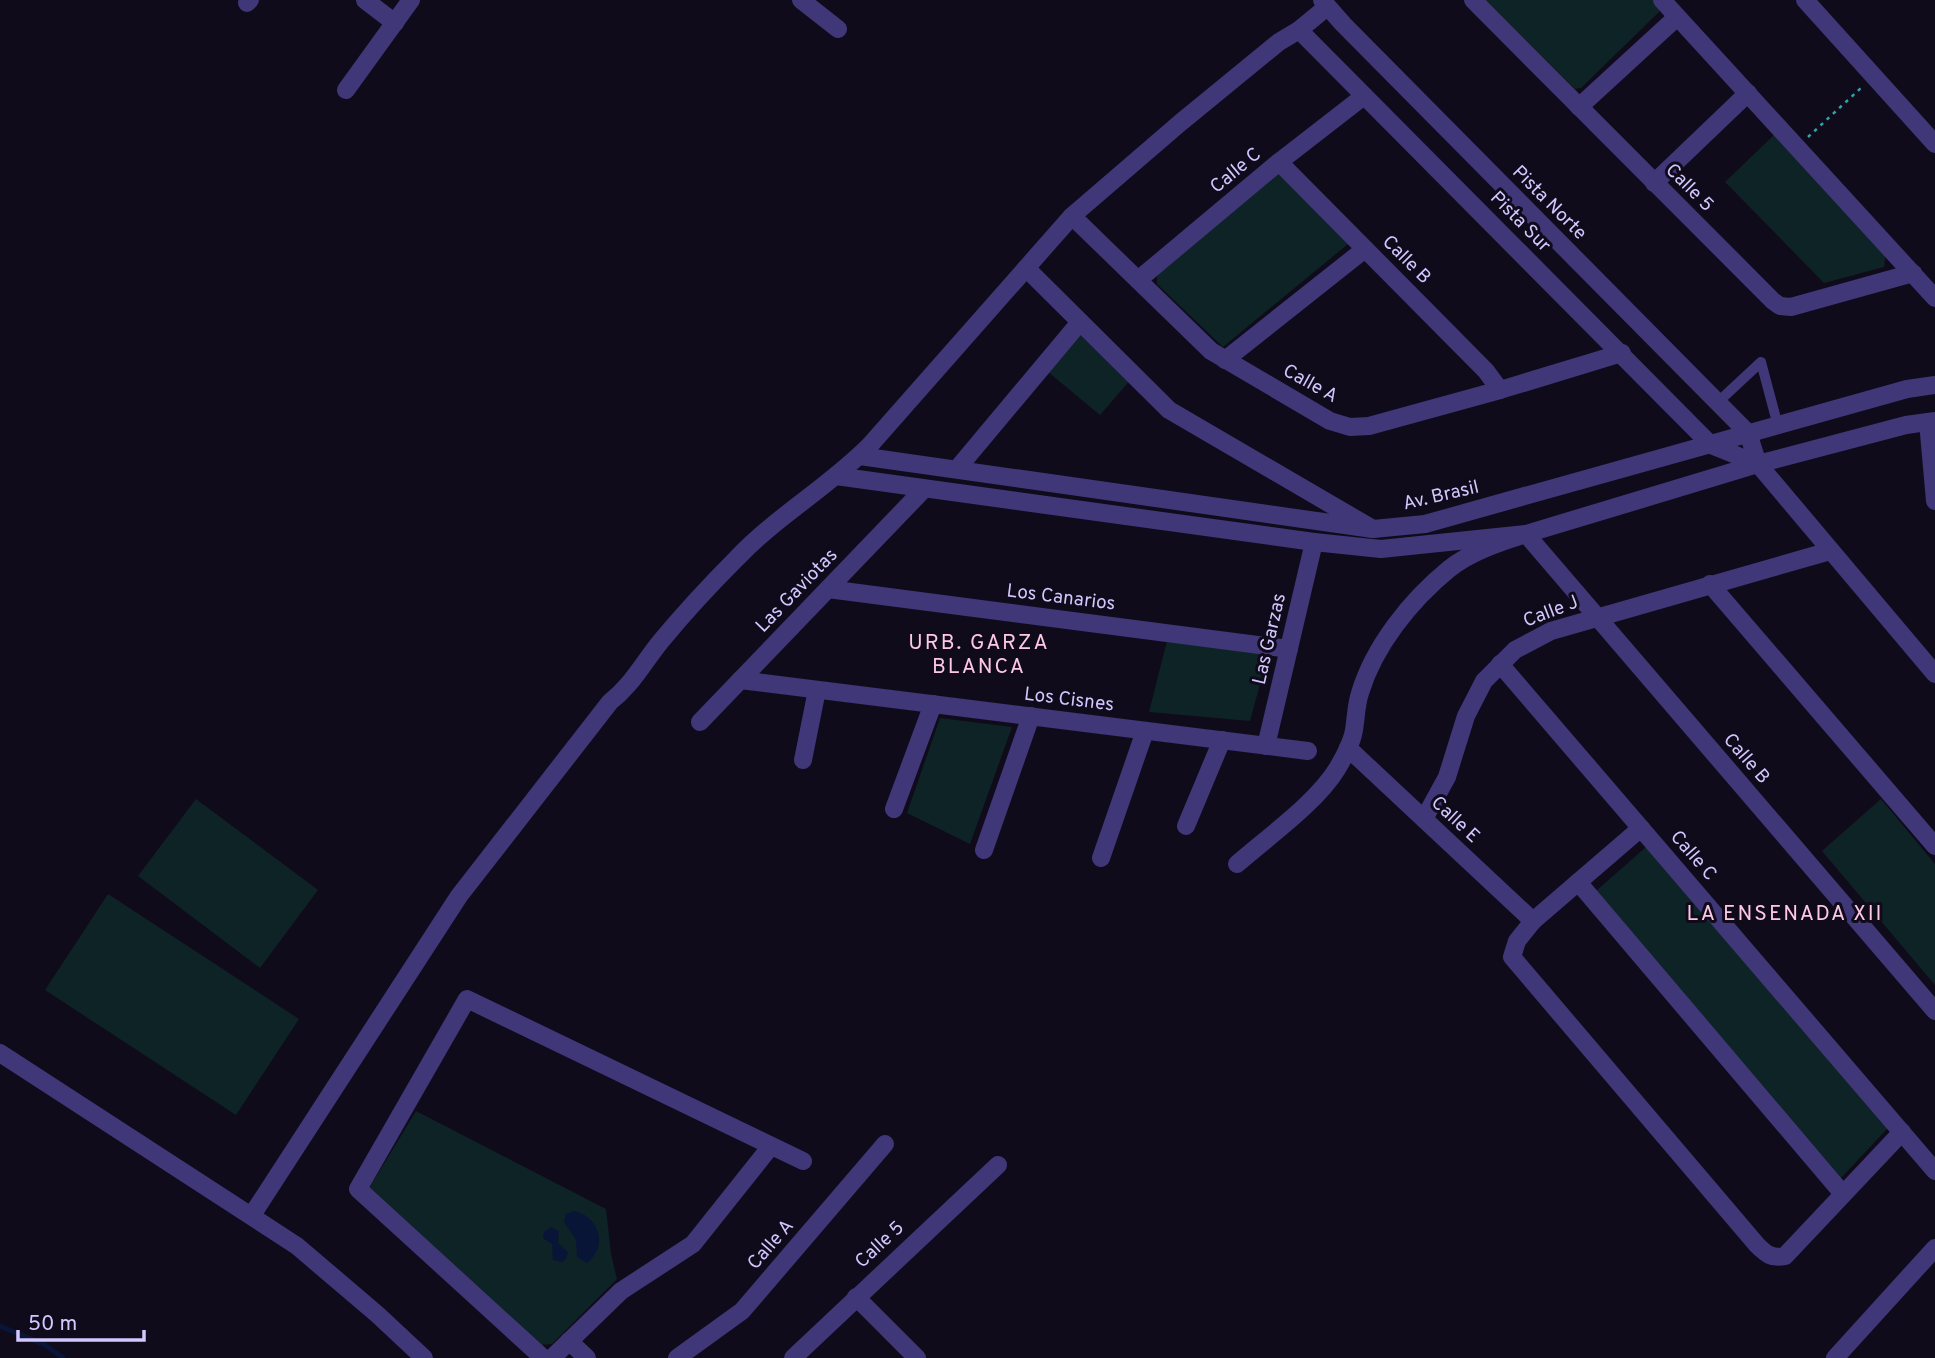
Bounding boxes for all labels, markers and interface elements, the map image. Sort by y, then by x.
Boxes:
street label: Calle C [1206,143,1266,199]
street label: Calle 5 [1660,159,1718,217]
street label: Pista Norte [1507,161,1591,245]
street label: Pista Sur [1484,186,1556,258]
street label: Calle B [1377,231,1435,289]
street label: Calle A [1278,359,1342,409]
street label: Av. Brasil [1401,476,1481,516]
street label: Las Gaviotas [751,544,843,638]
street label: Los Canarios [1005,579,1117,617]
street label: Las Garzas [1248,591,1292,687]
street label: Calle J [1520,591,1582,633]
district label: URB. GARZA BLANCA [908,630,1050,681]
street label: Los Cisnes [1023,683,1115,717]
street label: Calle B [1717,729,1775,789]
street label: Calle E [1425,791,1485,849]
street label: Calle C [1665,826,1721,886]
district label: LA ENSENADA XII [1687,901,1883,928]
street label: Calle A [743,1215,799,1275]
street label: Calle 5 [850,1216,910,1274]
scale bar [18,1298,144,1342]
text: 50 m [28,1311,77,1338]

